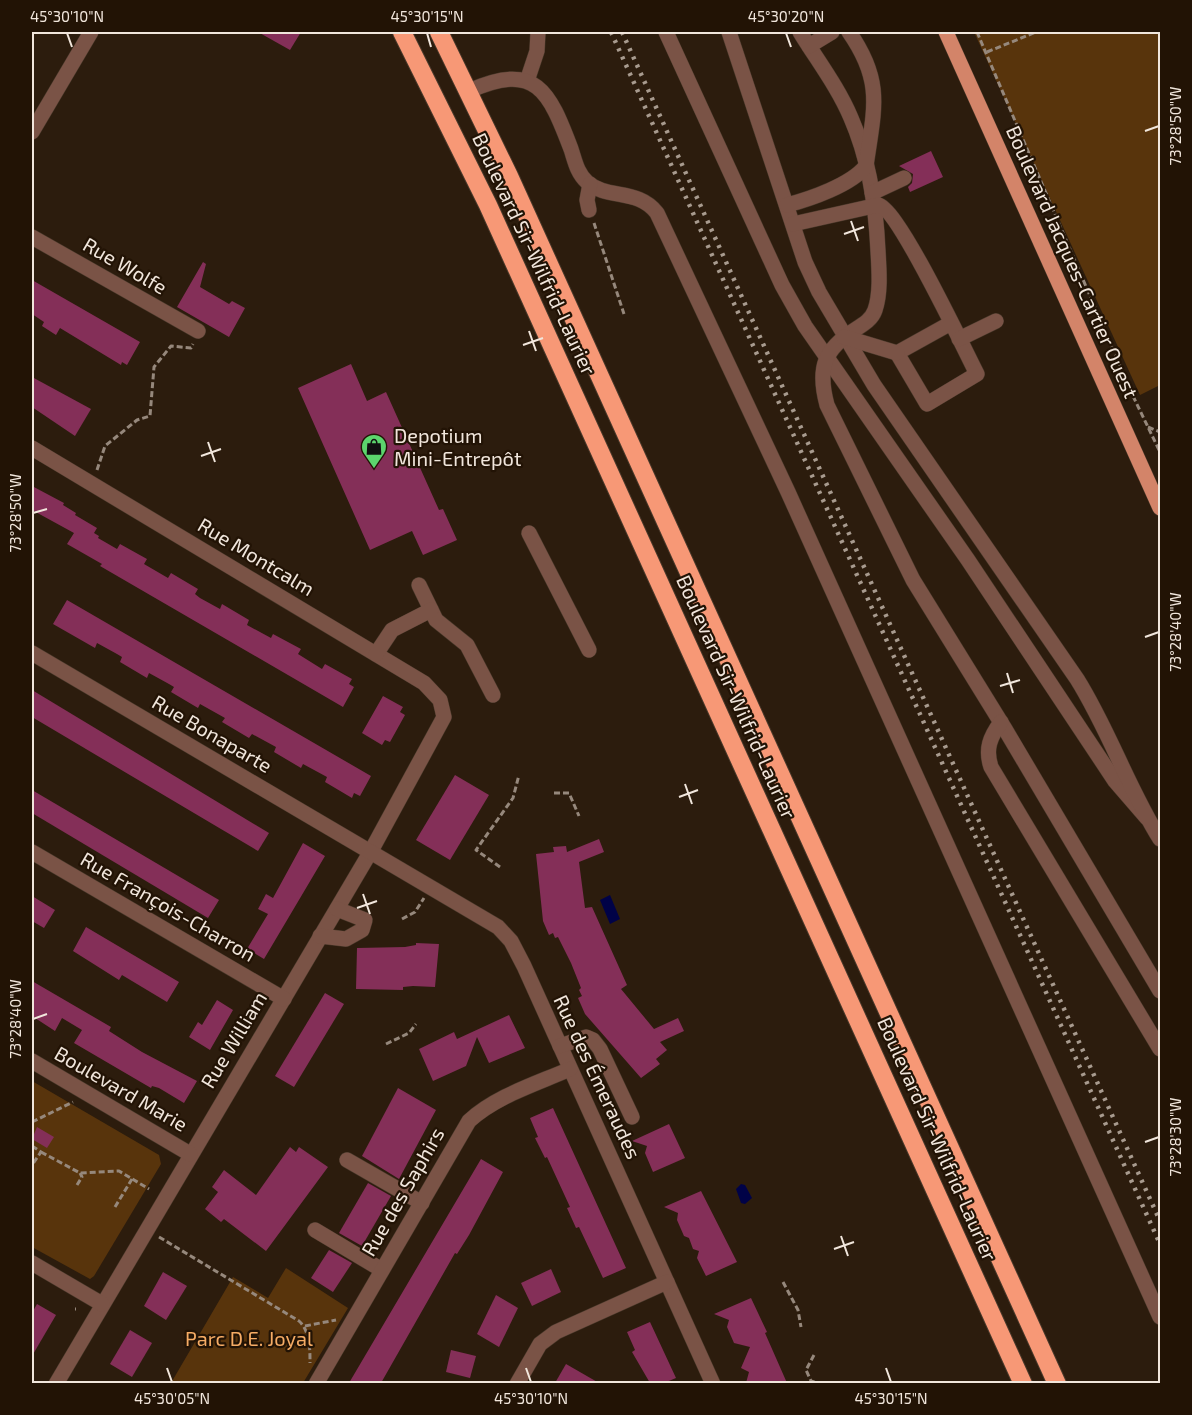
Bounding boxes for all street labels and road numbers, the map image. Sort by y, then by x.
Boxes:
street label: Boulevard Jacques-Cartier Ouest [1002,122,1144,402]
street label: Boulevard Sir-Wilfrid-Laurier [468,129,602,378]
street label: Rue Wolfe [79,232,172,299]
street label: Rue Montcalm [194,512,319,600]
street label: Boulevard Sir-Wilfrid-Laurier [672,571,802,822]
street label: Rue Bonaparte [148,689,277,777]
street label: Rue François-Charron [76,846,260,967]
street label: Rue William [195,987,271,1092]
street label: Rue des Émeraudes [549,991,646,1162]
street label: Boulevard Sir-Wilfrid-Laurier [873,1013,1003,1264]
street label: Boulevard Marie [51,1040,192,1136]
street label: Rue des Saphirs [356,1123,449,1260]

